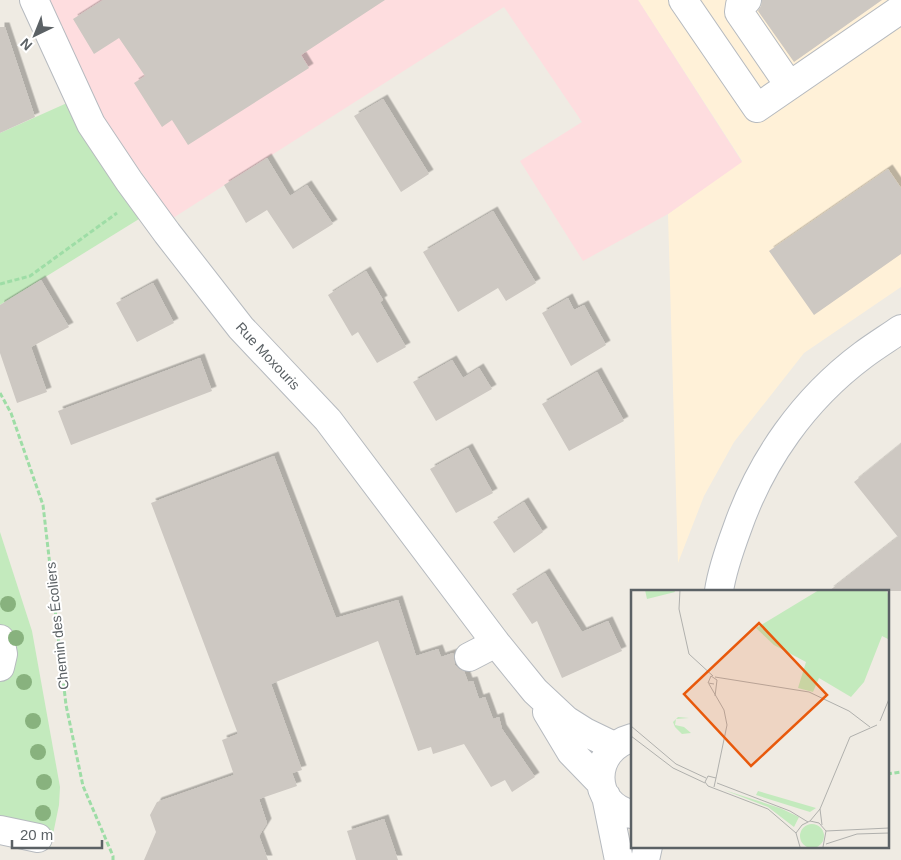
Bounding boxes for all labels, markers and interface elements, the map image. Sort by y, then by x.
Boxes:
north arrow [10,10,60,60]
text: N [17,35,35,54]
street label: Rue Moxouris [233,319,303,393]
street label: Chemin des Écoliers [42,561,72,691]
inset map [631,590,888,848]
scale bar [12,818,102,850]
text: 20 m [20,826,53,843]

